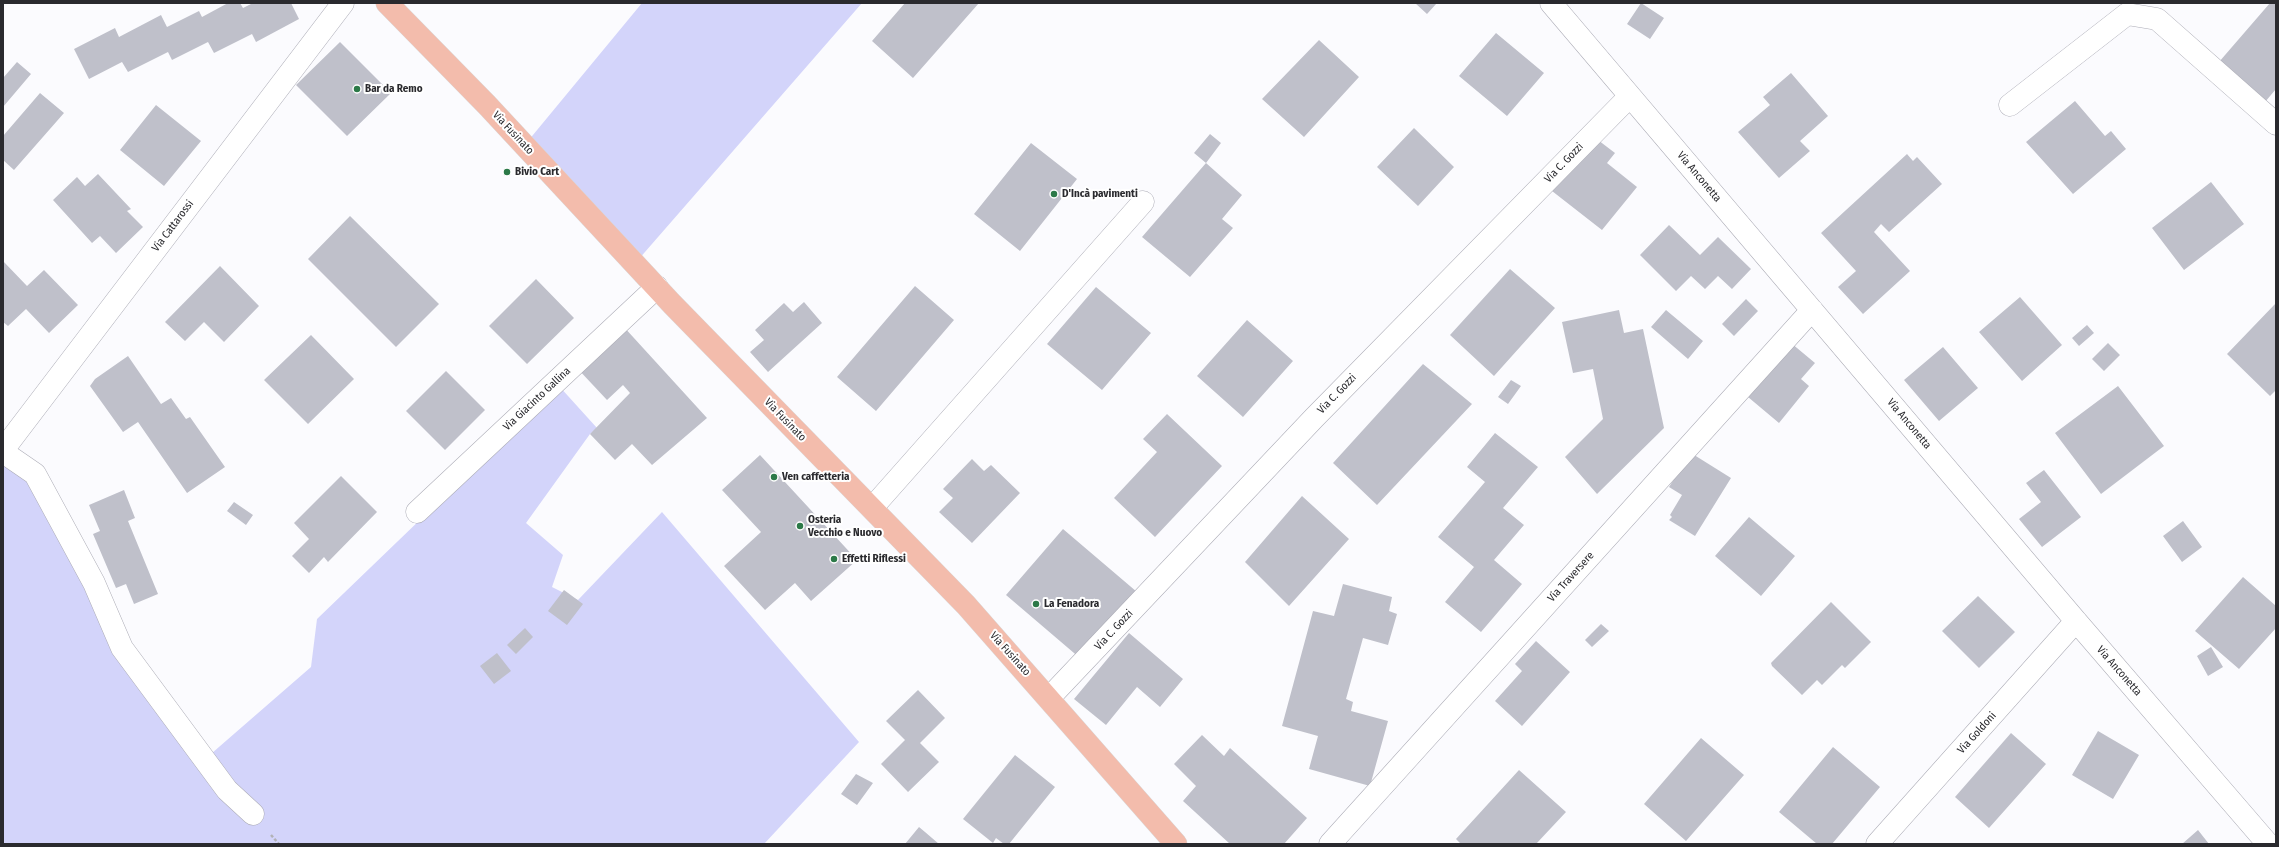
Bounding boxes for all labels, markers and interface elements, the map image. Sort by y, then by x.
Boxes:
place label: Bar da Remo [365,82,423,96]
marker: Bar da Remo [352,84,362,94]
street label: Via Fusinato [490,109,536,157]
street label: Via C. Gozzi [1542,140,1586,186]
street label: Via Anconetta [1674,149,1724,205]
place label: Bivio Cart [515,165,559,179]
marker: Bivio Cart [502,167,512,177]
place label: D'Incà pavimenti [1062,187,1138,201]
marker: D'Incà pavimenti [1049,189,1059,199]
street label: Via Cattarossi [149,198,197,254]
street label: Via Giacinto Gallina [501,364,573,434]
street label: Via C. Gozzi [1315,371,1359,417]
street label: Via Fusinato [761,396,809,444]
street label: Via Anconetta [1884,396,1934,452]
place label: Ven caffetteria [782,470,849,484]
marker: Ven caffetteria [769,472,779,482]
place label: Osteria Vecchio e Nuovo [808,513,882,539]
marker: Osteria Vecchio e Nuovo [795,521,805,531]
street label: Via Traversere [1545,549,1597,605]
place label: Effetti Riflessi [842,552,906,566]
marker: Effetti Riflessi [829,554,839,564]
place label: La Fenadora [1044,597,1099,611]
marker: La Fenadora [1031,599,1041,609]
street label: Via C. Gozzi [1092,607,1136,653]
street label: Via Fusinato [987,629,1033,679]
street label: Via Anconetta [2094,643,2144,699]
street label: Via Goldoni [1955,709,1999,757]

